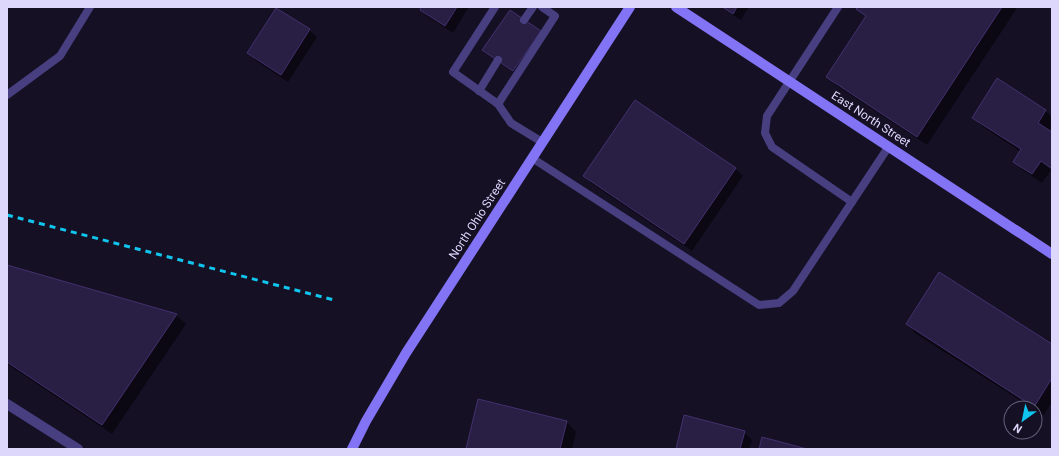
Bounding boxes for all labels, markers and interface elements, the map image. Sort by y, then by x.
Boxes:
street label: East North Street [829,88,913,150]
street label: North Ohio Street [446,176,508,262]
north arrow [1003,400,1043,440]
text: N [1011,420,1025,436]

